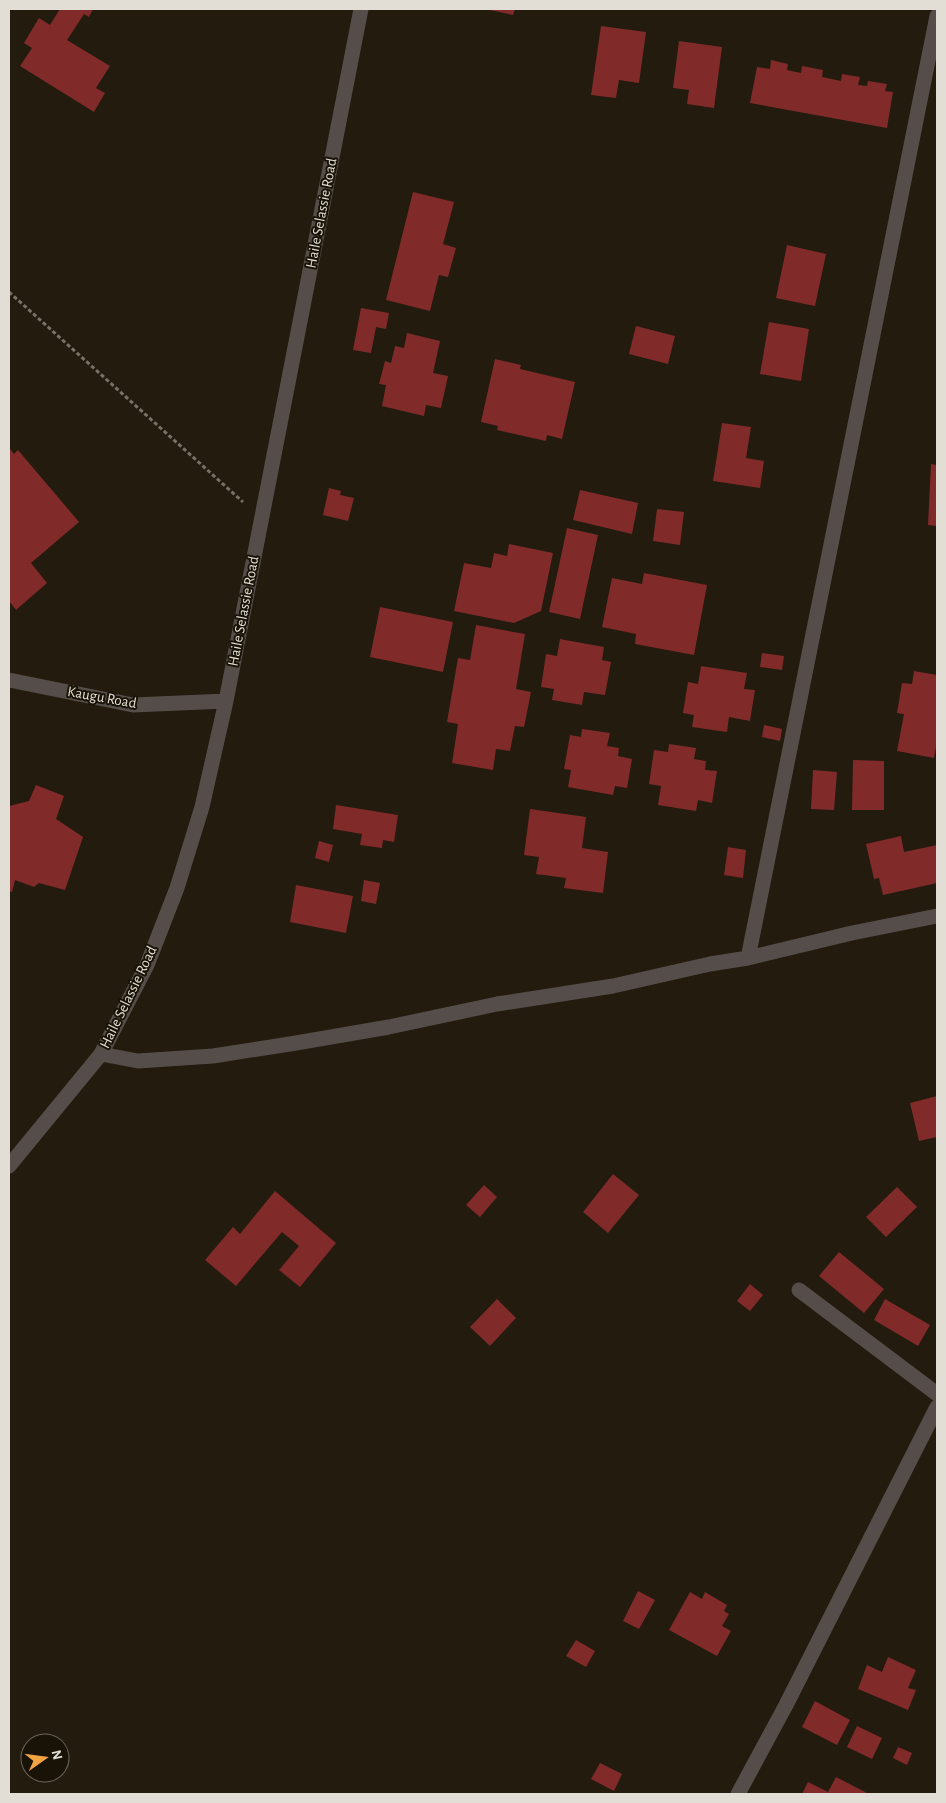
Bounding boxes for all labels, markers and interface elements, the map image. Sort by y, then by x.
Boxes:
street label: Haile Selassie Road [303,157,340,269]
street label: Haile Selassie Road [225,555,262,667]
street label: Kaugu Road [66,684,138,711]
street label: Haile Selassie Road [97,943,160,1051]
north arrow [20,1733,70,1783]
text: N [49,1749,65,1762]

